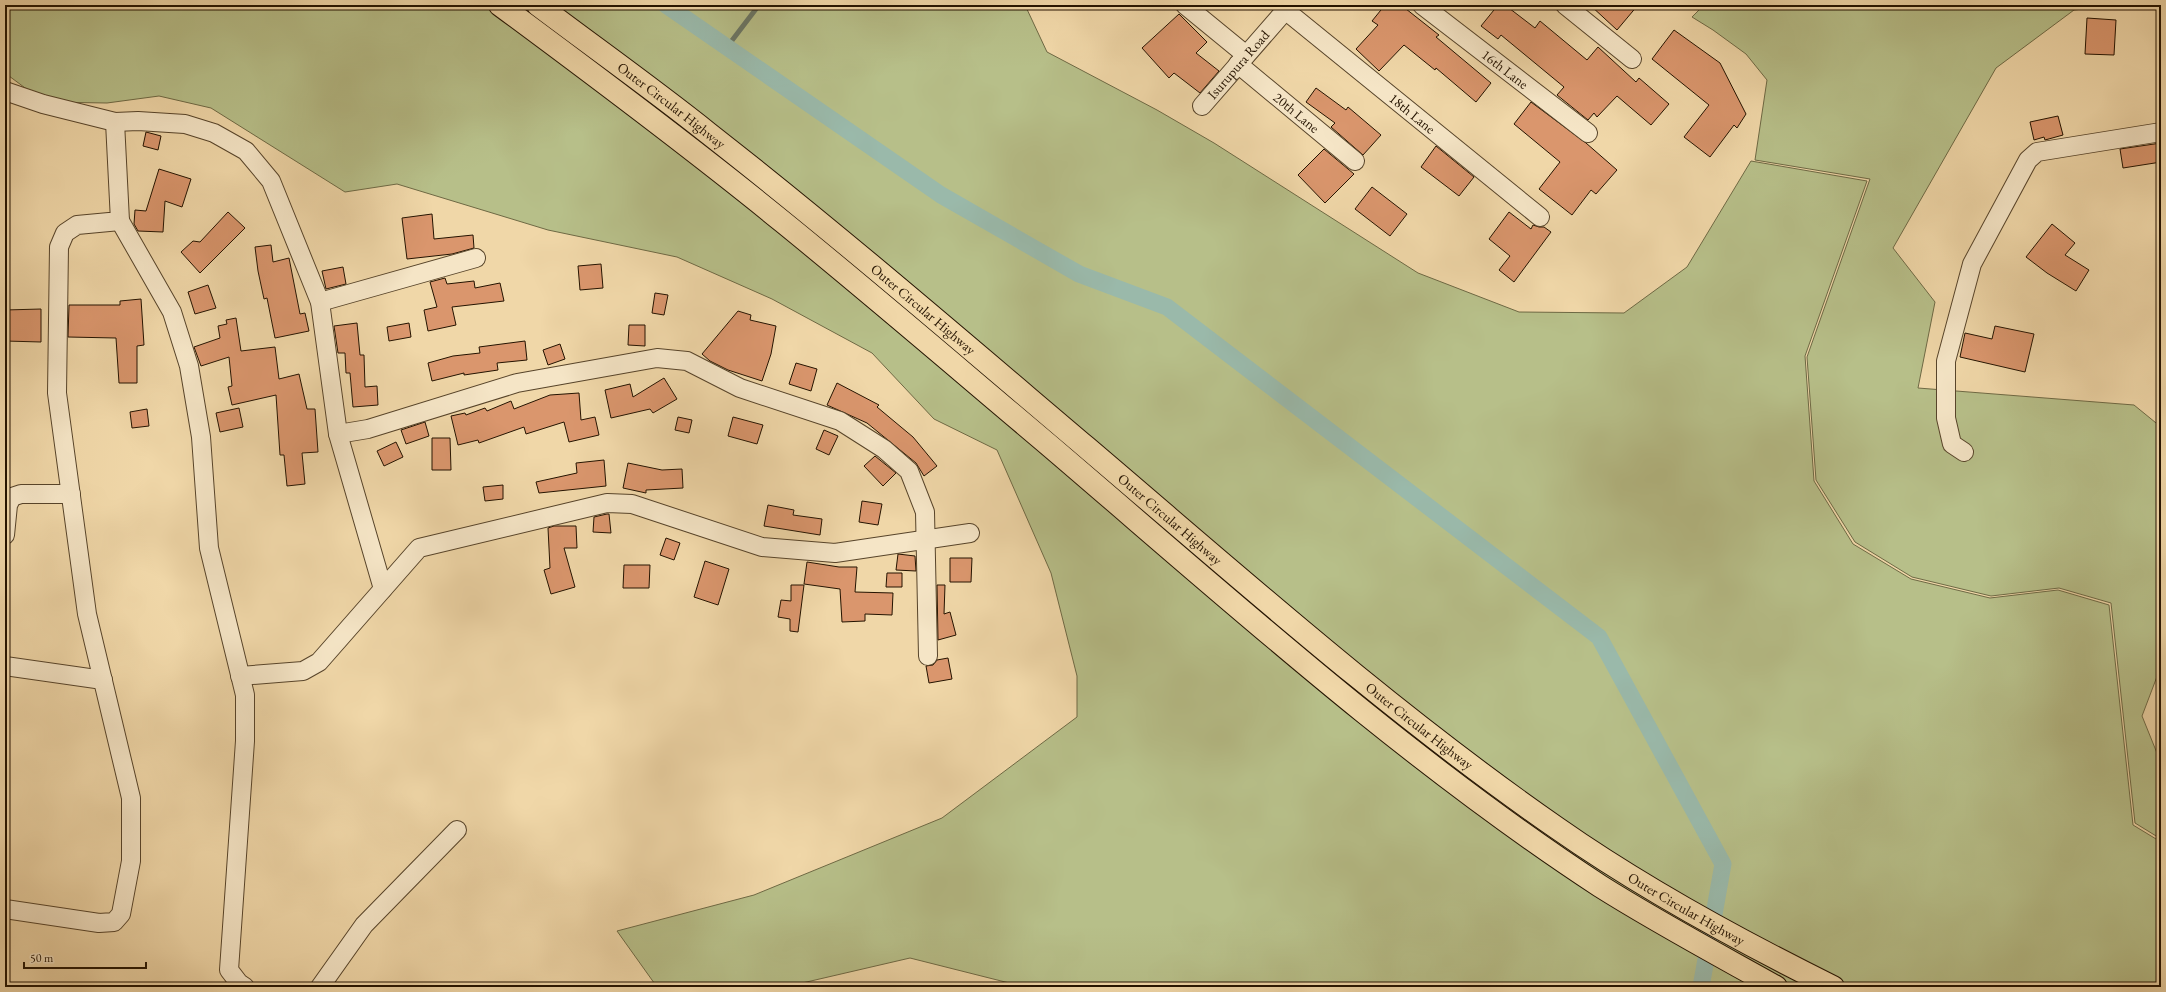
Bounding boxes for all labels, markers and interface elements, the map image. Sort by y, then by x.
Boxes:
street label: Isurupura Road [1203,26,1274,103]
street label: 16th Lane [1478,45,1533,93]
street label: Outer Circular Highway [614,58,730,153]
street label: 20th Lane [1270,88,1324,137]
street label: 18th Lane [1385,89,1440,138]
street label: Outer Circular Highway [867,260,980,359]
street label: Outer Circular Highway [1114,469,1227,569]
street label: Outer Circular Highway [1362,678,1478,774]
street label: Outer Circular Highway [1625,868,1749,950]
scale bar [24,944,146,970]
text: 50 m [30,950,54,966]

